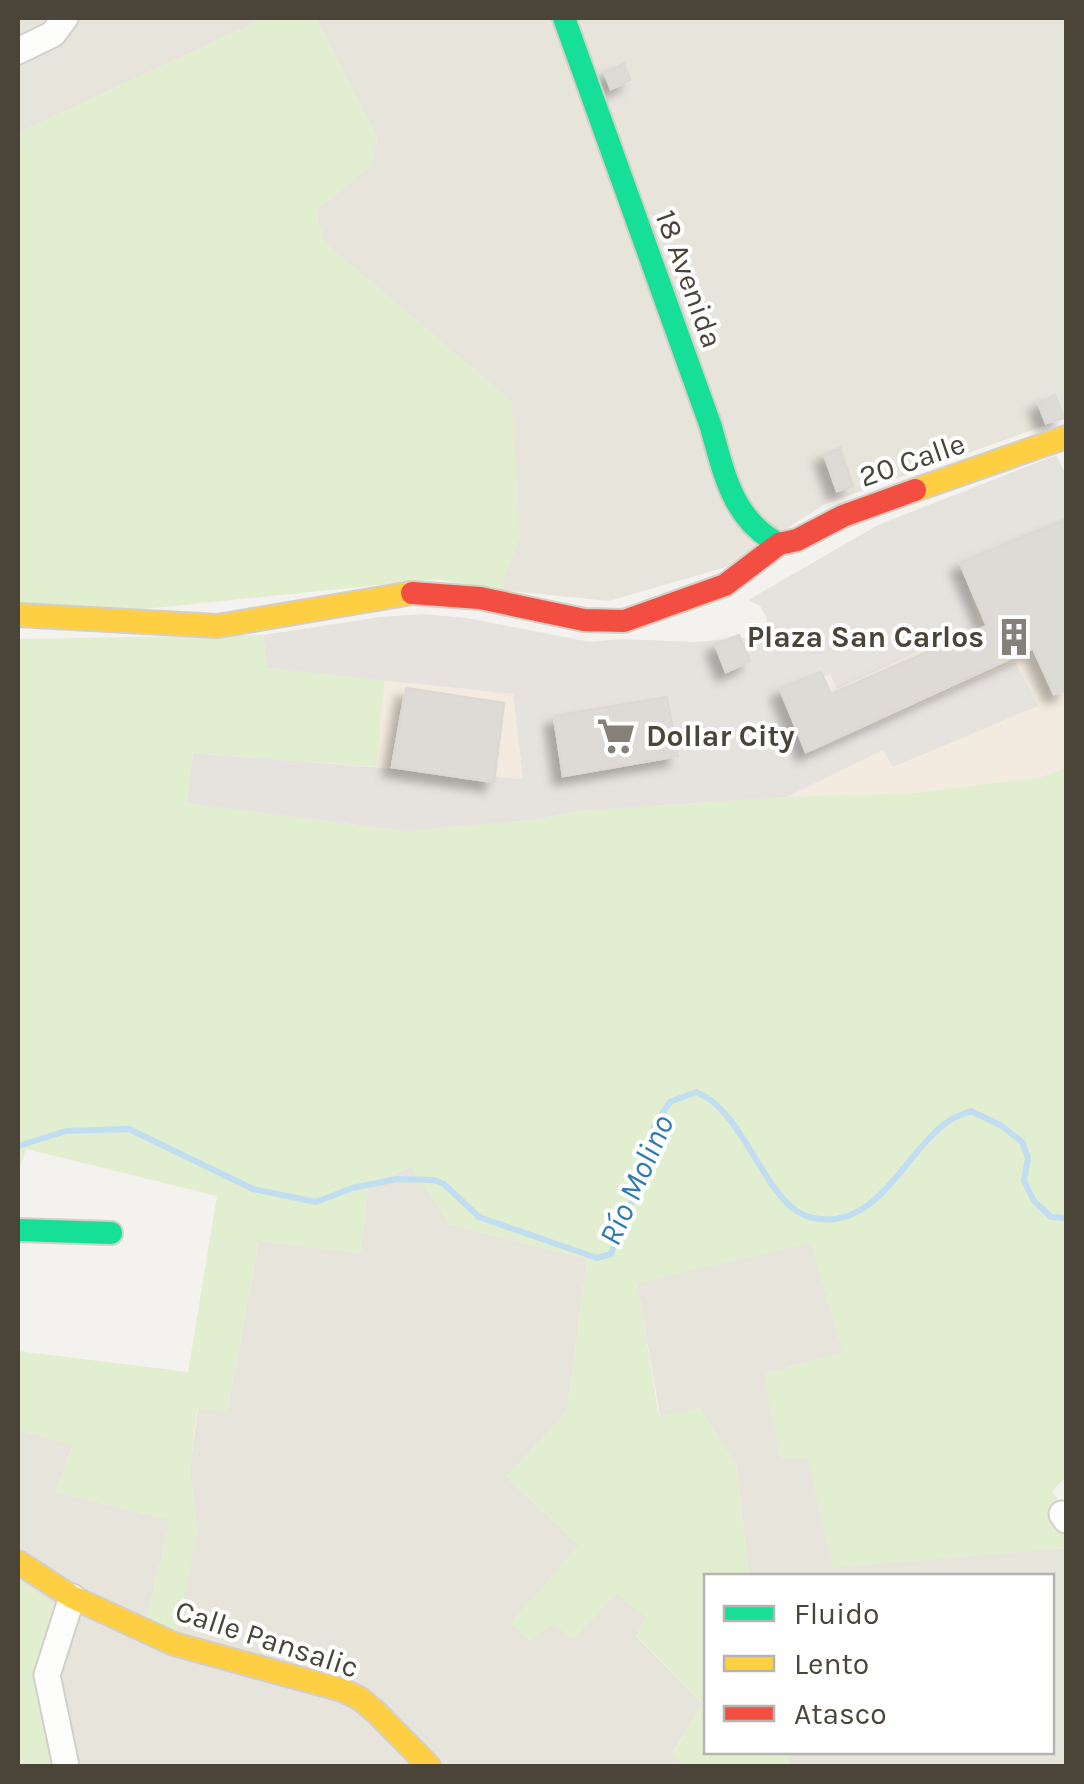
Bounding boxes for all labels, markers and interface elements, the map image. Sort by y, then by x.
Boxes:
street label: 18 Avenida [647,205,731,353]
street label: 20 Calle [854,425,970,495]
building icon: Plaza San Carlos [993,616,1035,658]
place label: Plaza San Carlos [747,619,984,655]
supermarket icon: Dollar City [595,715,637,757]
place label: Dollar City [646,718,795,754]
water label: Río Molino [591,1109,682,1251]
legend [704,1574,1054,1754]
street label: Calle Pansalic [171,1592,363,1686]
text: Fluido [794,1596,879,1632]
text: Lento [794,1646,869,1682]
text: Atasco [794,1696,887,1732]

